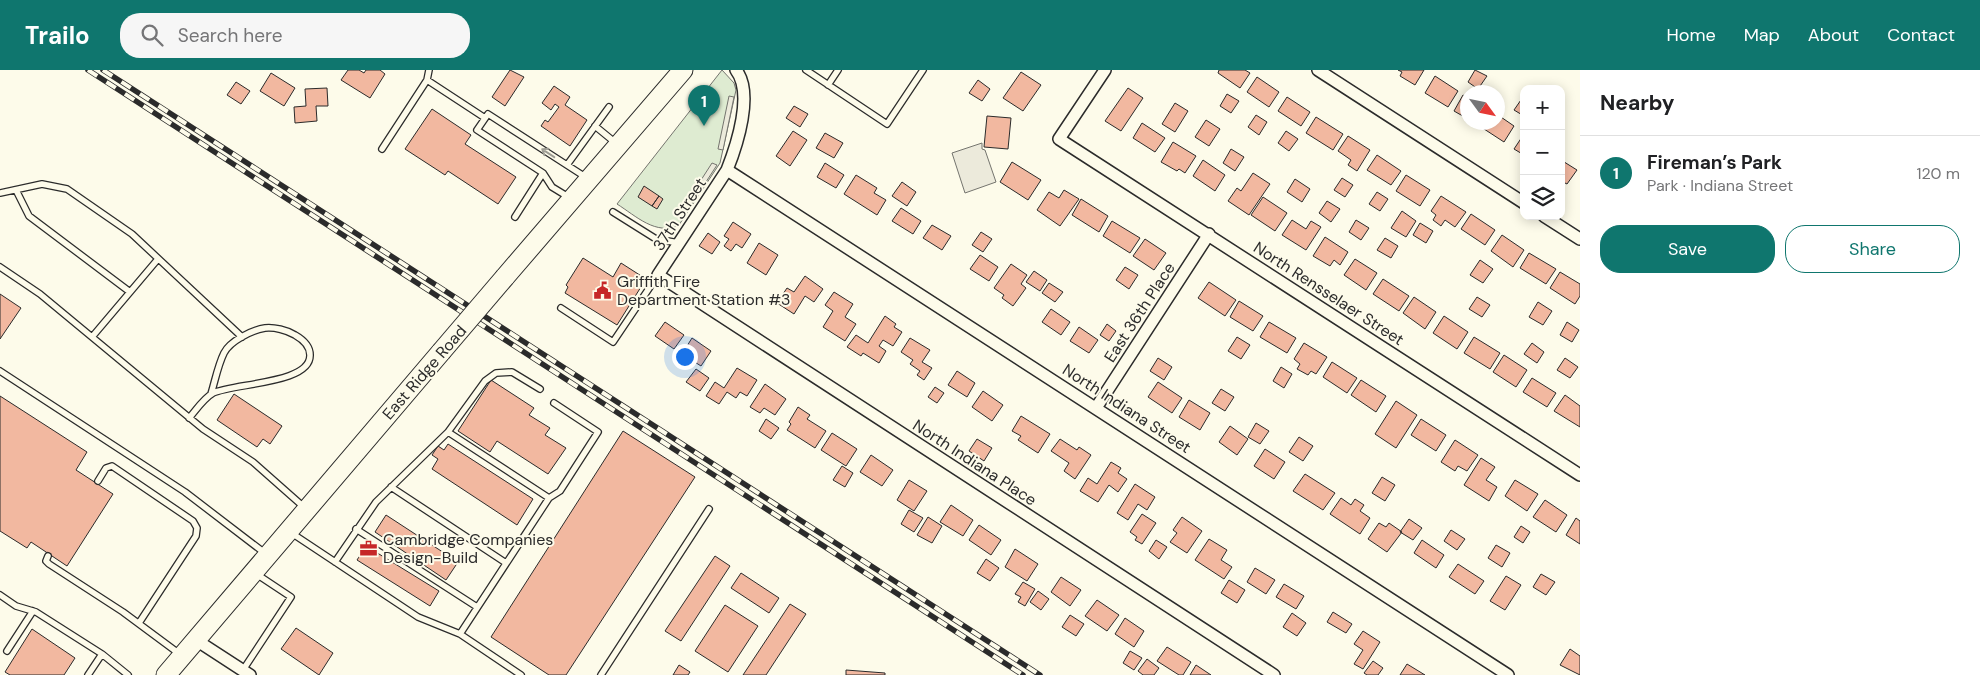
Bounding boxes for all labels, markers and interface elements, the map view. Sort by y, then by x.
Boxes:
search box [120,13,470,58]
text: Trailo [25,20,90,51]
icon: search [138,21,166,49]
text: Search here [178,23,283,48]
text: Home [1666,23,1716,47]
text: Map [1744,23,1780,47]
text: About [1808,23,1859,47]
text: Contact [1887,23,1955,47]
pin: 1 [688,85,720,126]
north arrow [1460,85,1505,130]
map controls [1520,85,1565,220]
button: + [1520,85,1565,130]
text: Nearby [1600,89,1674,117]
button: − [1520,130,1565,175]
one-way arrow [541,148,555,158]
text: Fireman’s Park [1647,150,1782,175]
text: 1 [1613,163,1619,184]
text: 120 m [1916,163,1960,184]
street label: 37th Street [648,174,711,255]
button: layers [1520,175,1565,220]
text: Park · Indiana Street [1647,175,1793,196]
button: Save [1600,225,1775,273]
button: Share [1785,225,1960,273]
street label: North Rensselaer Street [1249,237,1408,350]
street label: East 36th Place [1099,258,1180,366]
place label: Griffith Fire Department Station #3 [617,271,790,310]
public building icon: Griffith Fire Department Station #3 [593,280,613,300]
street label: East Ridge Road [378,321,471,424]
your location [672,344,698,370]
street label: North Indiana Street [1058,359,1195,458]
street label: North Indiana Place [909,414,1041,510]
place label: Cambridge Companies Design-Build [383,529,553,568]
office icon: Cambridge Companies Design-Build [359,538,379,558]

